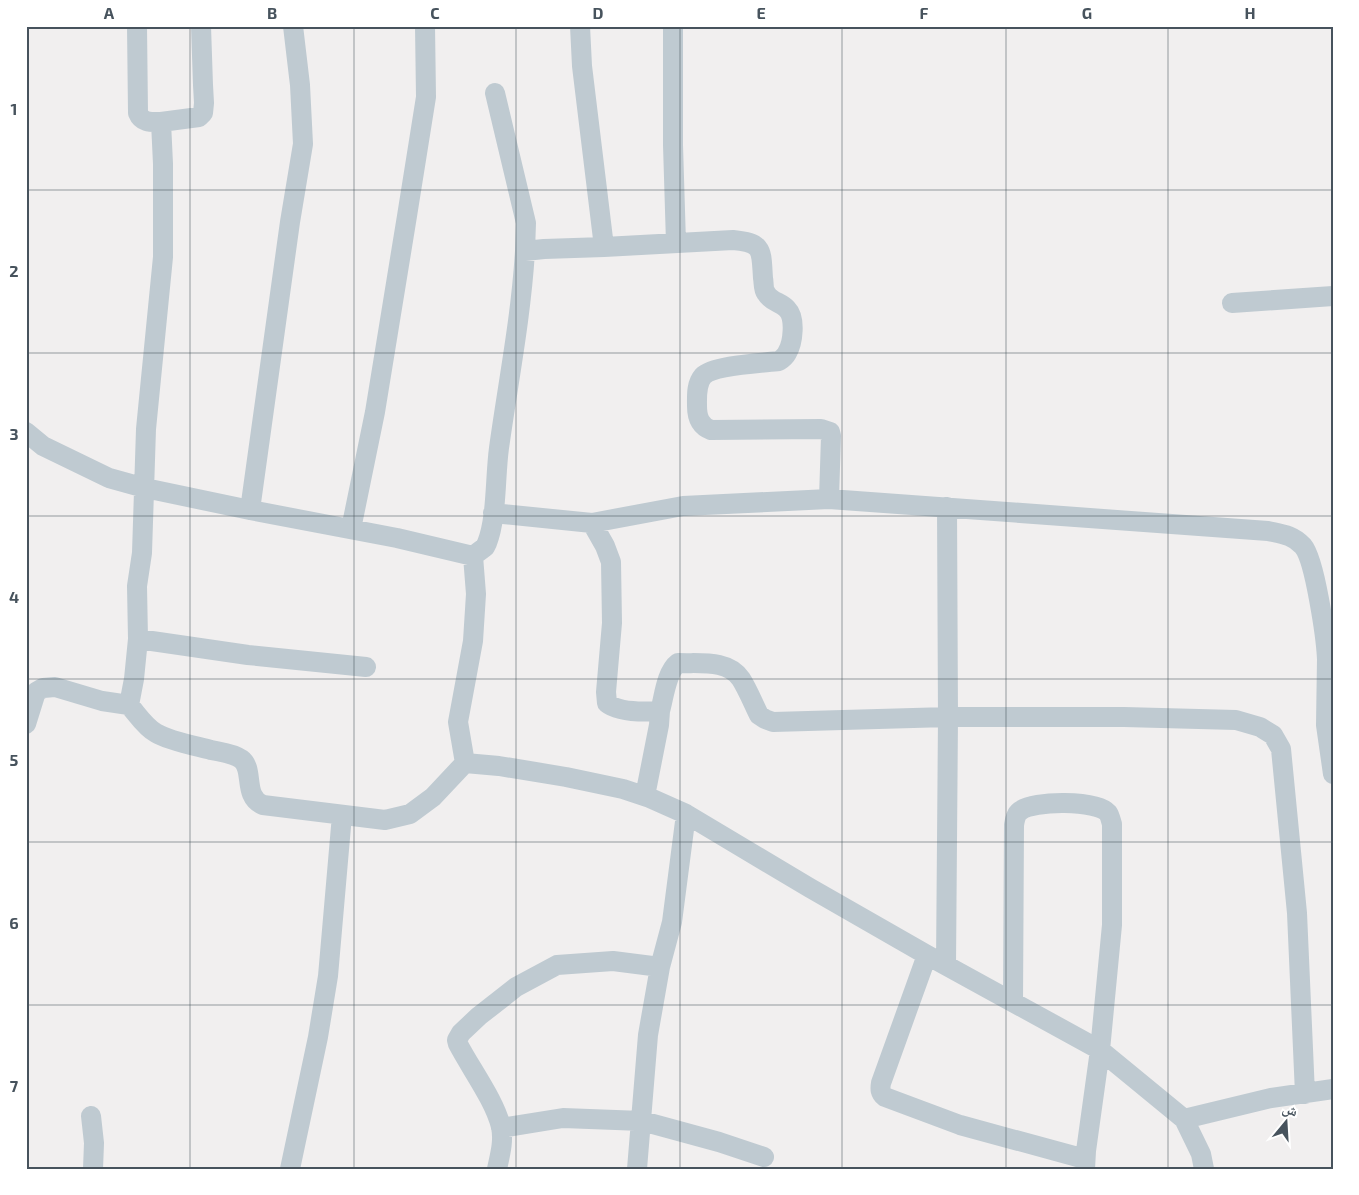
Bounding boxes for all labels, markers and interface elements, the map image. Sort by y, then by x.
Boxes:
text: A [104,3,115,22]
text: B [267,3,277,22]
text: C [430,3,440,22]
text: D [593,3,604,22]
text: E [756,3,766,22]
text: F [920,3,929,22]
text: G [1082,3,1092,22]
text: H [1244,3,1256,22]
text: 1 [11,99,17,118]
text: 2 [9,261,19,280]
text: 3 [9,424,19,443]
text: 4 [9,587,19,606]
text: 5 [10,750,19,769]
text: 6 [9,913,19,932]
text: 7 [10,1076,19,1095]
north arrow [1262,1098,1312,1148]
text: ش [1280,1099,1300,1121]

